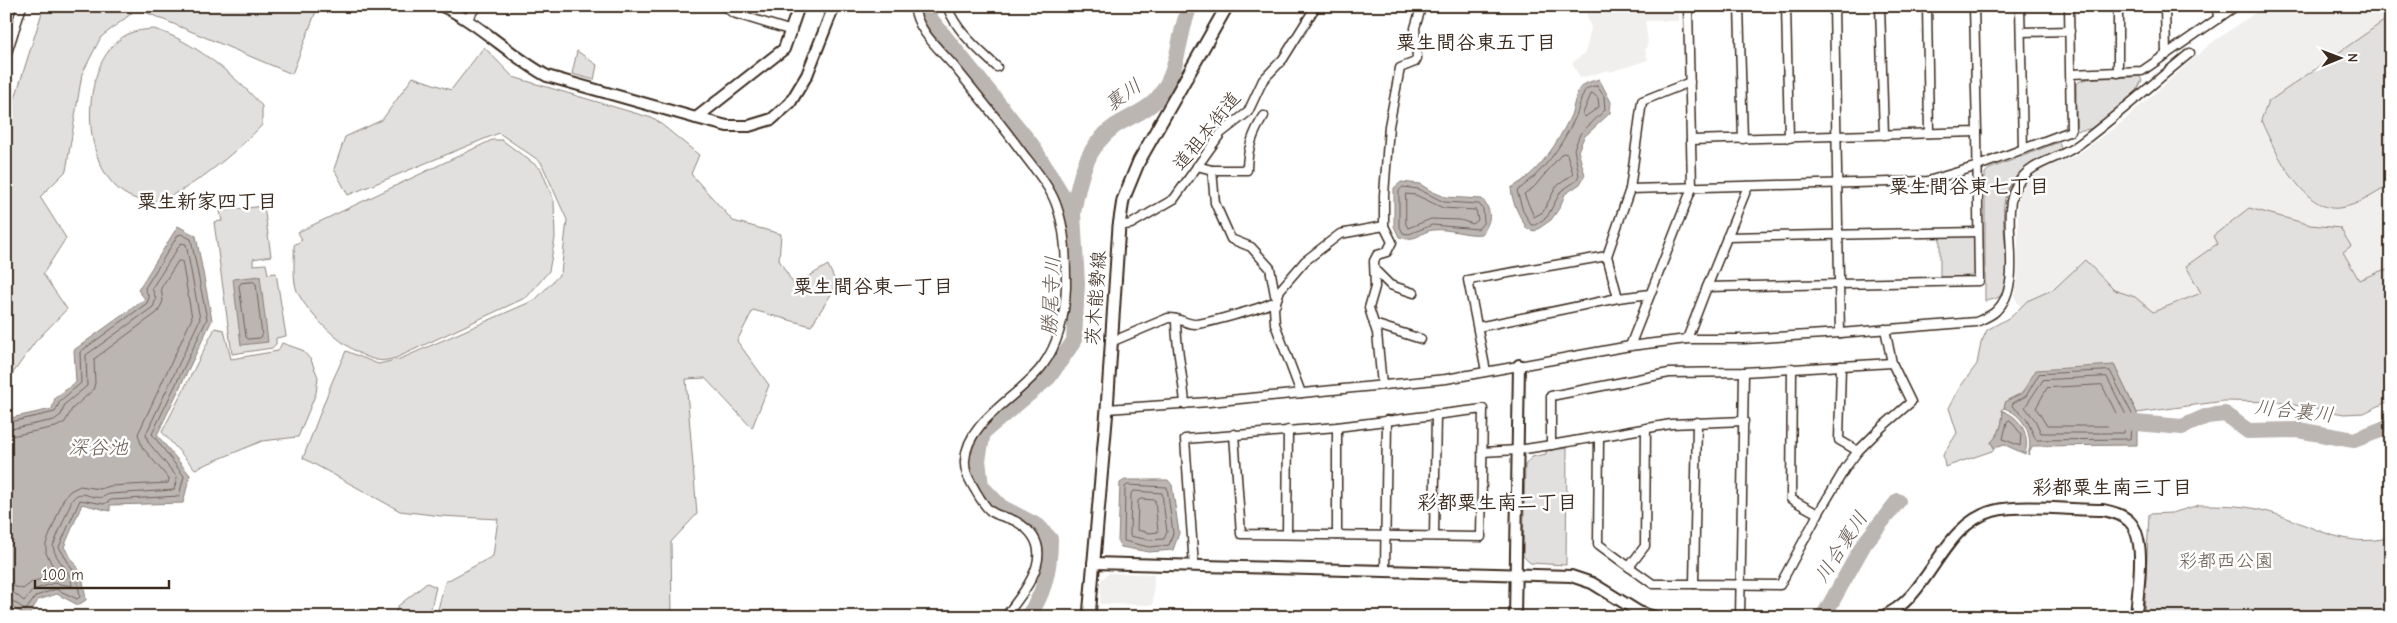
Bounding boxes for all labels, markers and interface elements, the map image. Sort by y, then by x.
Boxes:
district label: 粟生間谷東五丁目 [1396,31,1556,54]
north arrow [2314,32,2364,82]
text: N [2344,53,2361,62]
water label: 裏川 [1100,74,1146,116]
street label: 道祖本街道 [1169,87,1245,175]
district label: 粟生間谷東七丁目 [1889,175,2049,198]
district label: 粟生新家四丁目 [137,190,277,213]
street label: 茨木能勢線 [1082,250,1110,346]
water label: 勝尾寺川 [1037,255,1065,337]
district label: 粟生間谷東一丁目 [793,275,953,298]
water label: 川合裏川 [2253,395,2335,427]
water label: 深谷池 [68,436,129,459]
district label: 彩都粟生南三丁目 [2032,476,2192,499]
district label: 彩都粟生南二丁目 [1417,491,1577,514]
water label: 川合裏川 [1810,507,1872,587]
park label: 彩都西公園 [2178,550,2274,572]
scale bar [35,558,169,590]
text: 100 m [42,566,84,584]

